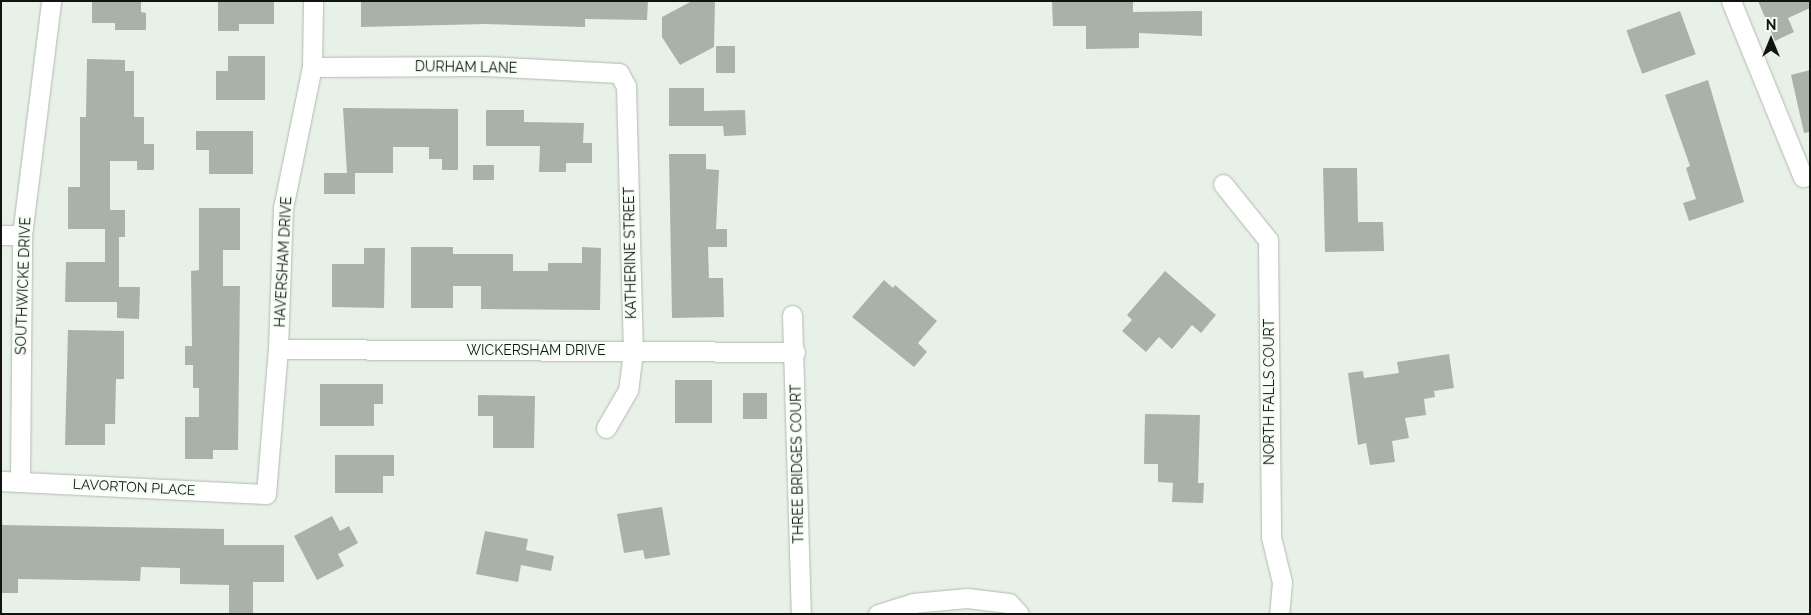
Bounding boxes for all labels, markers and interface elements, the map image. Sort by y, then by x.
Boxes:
north arrow [1746,15,1796,65]
text: N [1766,17,1776,33]
street label: DURHAM LANE [415,58,517,76]
street label: KATHERINE STREET [620,187,640,319]
street label: HAVERSHAM DRIVE [271,196,295,328]
street label: SOUTHWICKE DRIVE [12,217,34,355]
street label: NORTH FALLS COURT [1261,319,1277,465]
street label: WICKERSHAM DRIVE [466,342,606,358]
street label: THREE BRIDGES COURT [787,384,807,544]
street label: LAVORTON PLACE [72,475,196,499]

